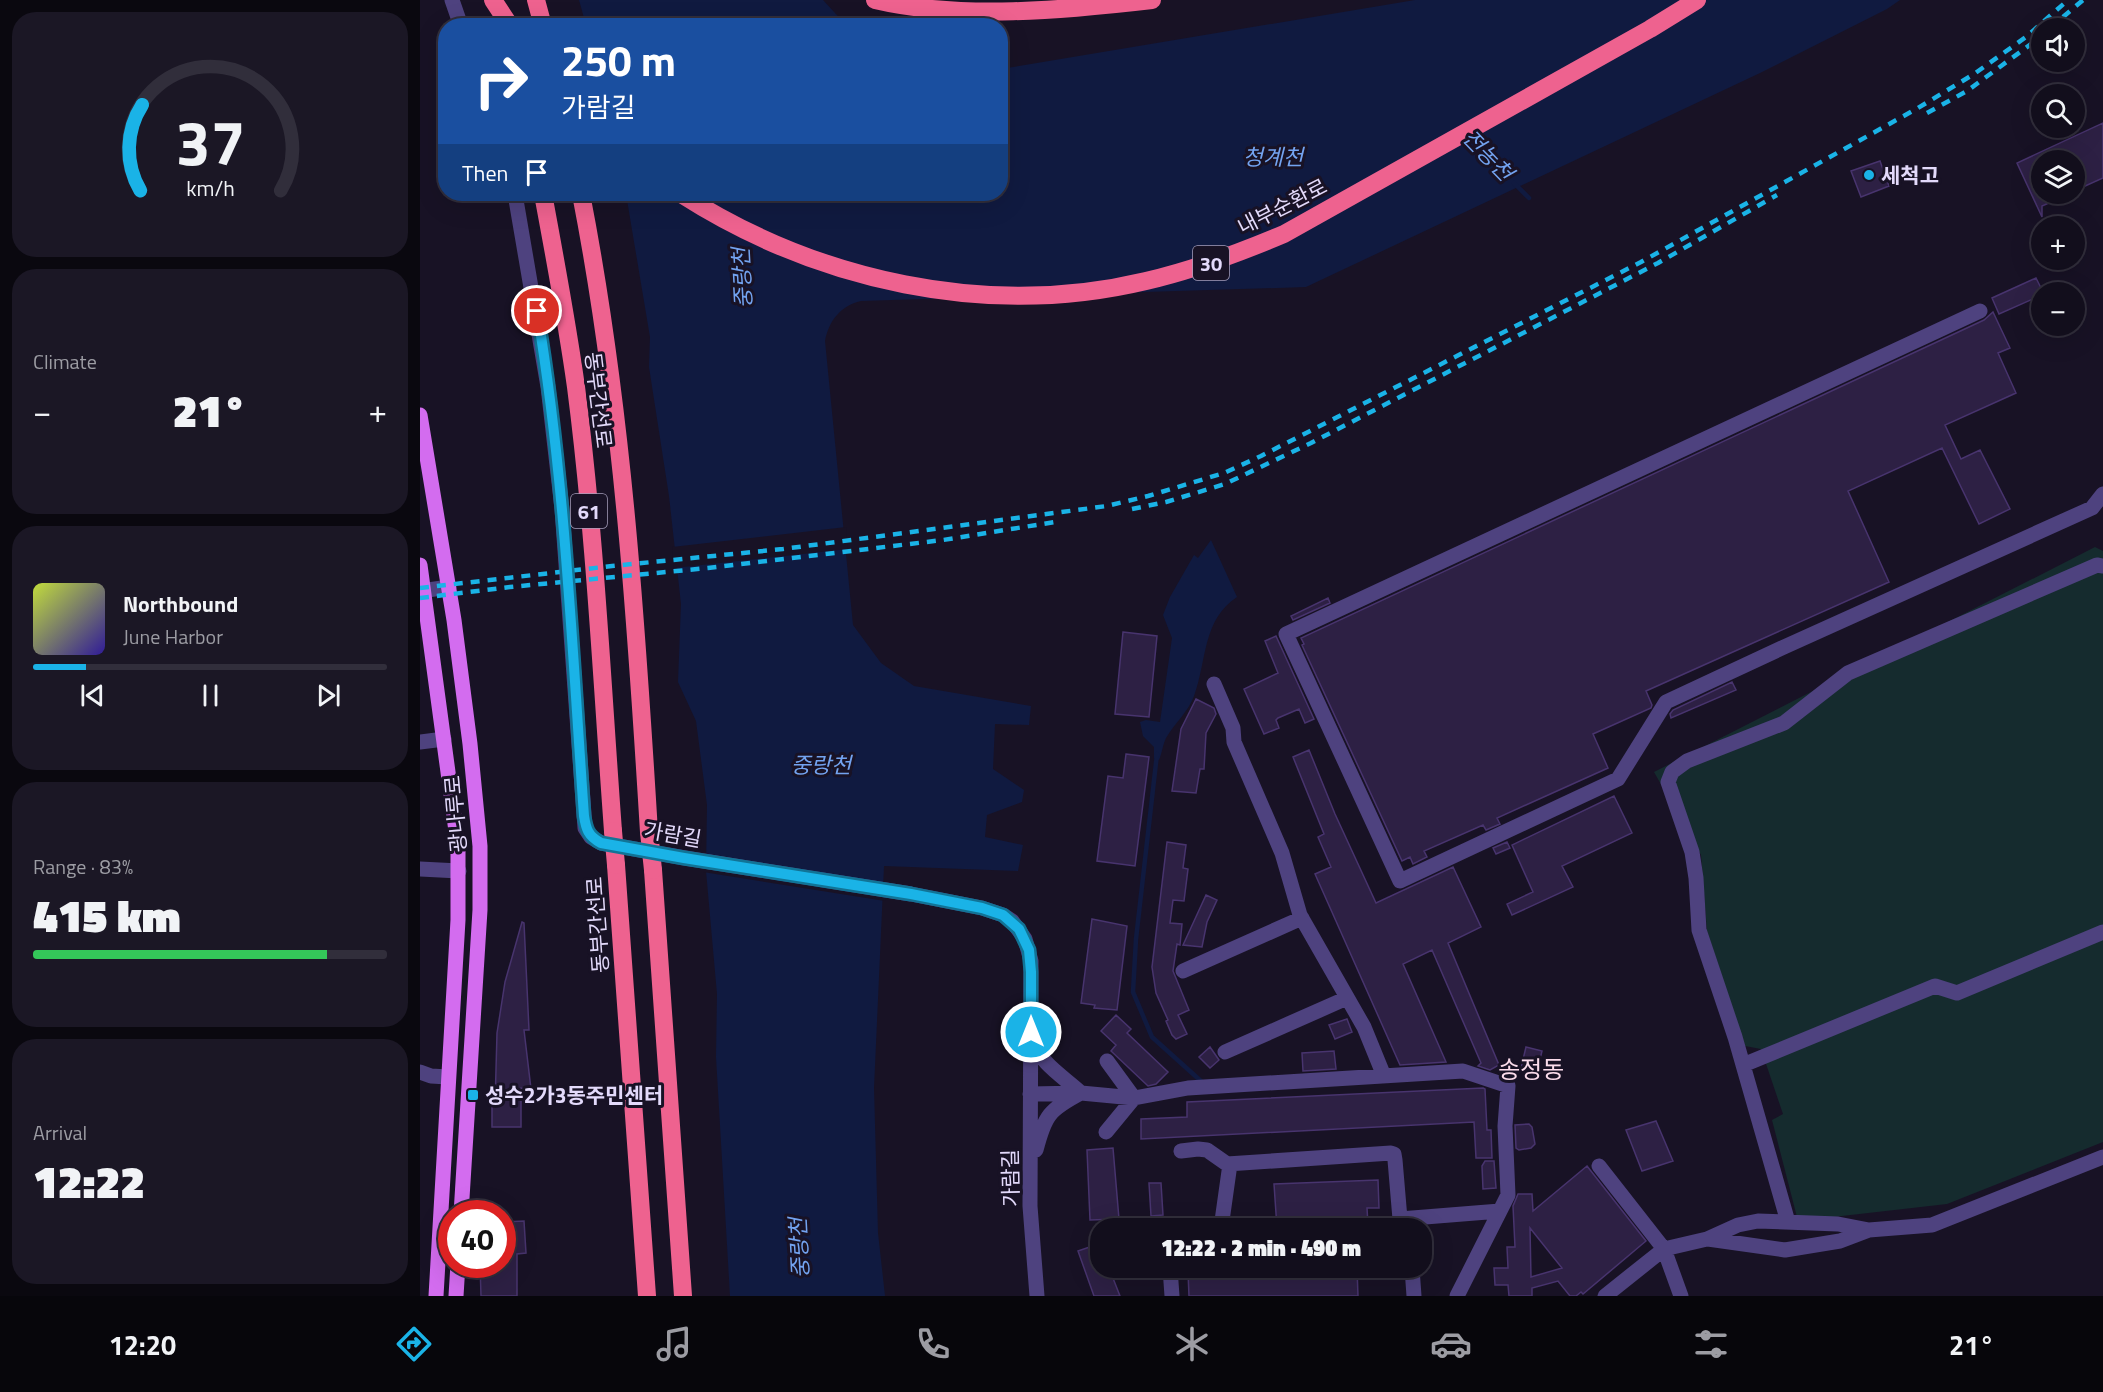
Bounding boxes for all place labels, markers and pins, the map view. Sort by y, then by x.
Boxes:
place label: 세척고 [1881,159,1939,191]
marker: 세척고 [1862,168,1876,182]
pin [511,285,562,336]
place label: 성수2가3동주민센터 [485,1079,663,1111]
marker: 성수2가3동주민센터 [466,1088,480,1102]

